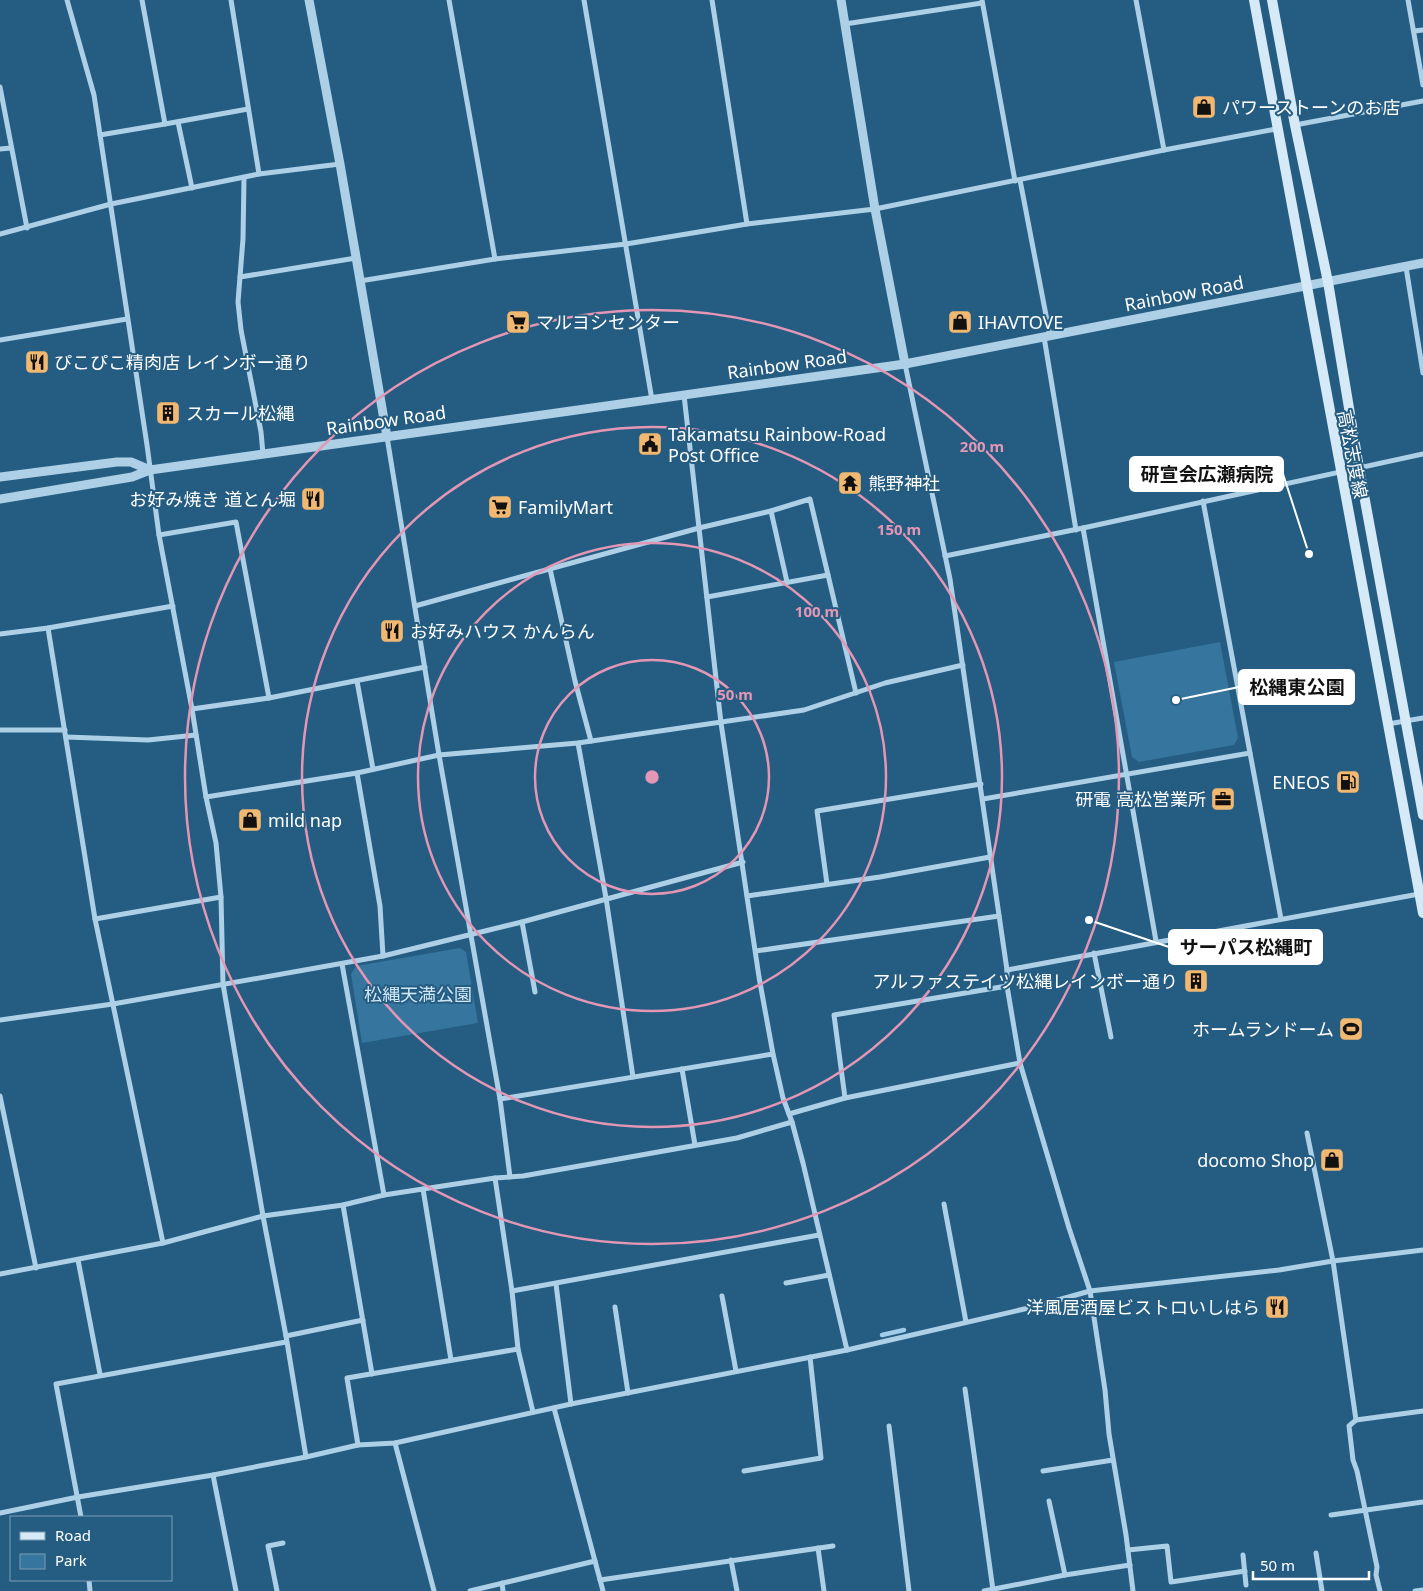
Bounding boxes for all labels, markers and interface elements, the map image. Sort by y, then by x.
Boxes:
shop icon: パワーストーンのお店 [1191,94,1217,120]
place label: パワーストーンのお店 [1222,95,1400,119]
street label: Rainbow Road [1122,270,1246,316]
supermarket icon: マルヨシセンター [505,309,531,335]
shop icon: IHAVTOVE [947,309,973,335]
place label: マルヨシセンター [536,310,680,334]
place label: IHAVTOVE [978,310,1063,334]
street label: Rainbow Road [726,344,848,384]
restaurant icon: ぴこぴこ精肉店 レインボー通り [24,349,50,375]
place label: ぴこぴこ精肉店 レインボー通り [54,350,311,374]
building icon: スカール松縄 [155,400,181,426]
street label: Rainbow Road [325,400,447,440]
place label: スカール松縄 [186,401,294,425]
street label: 高松志度線 [1333,408,1373,500]
place label: Takamatsu Rainbow-Road Post Office [668,422,886,467]
public building icon: Takamatsu Rainbow-Road Post Office [637,431,663,457]
text: 200 m [960,436,1004,456]
callout: 研宣会広瀬病院 [1130,457,1283,491]
text: 研宣会広瀬病院 [1140,461,1274,487]
temple icon: 熊野神社 [837,470,863,496]
place label: 熊野神社 [868,471,940,495]
restaurant icon: お好み焼き 道とん堀 [300,486,326,512]
place label: お好み焼き 道とん堀 [129,487,296,511]
supermarket icon: FamilyMart [487,494,513,520]
place label: FamilyMart [518,495,614,519]
text: 150 m [877,519,921,539]
text: 100 m [795,601,839,621]
restaurant icon: お好みハウス かんらん [379,618,405,644]
place label: お好みハウス かんらん [410,619,595,643]
callout: 松縄東公園 [1239,670,1354,704]
text: 松縄東公園 [1249,674,1345,700]
text: 50 m [717,684,753,704]
centre of rings [643,768,661,786]
fuel station icon: ENEOS [1335,769,1361,795]
place label: ENEOS [1272,770,1330,794]
office icon: 研電 高松営業所 [1210,786,1236,812]
place label: 研電 高松営業所 [1075,787,1206,811]
shop icon: mild nap [237,807,263,833]
place label: mild nap [268,808,342,832]
callout: サーパス松縄町 [1169,930,1322,964]
text: サーパス松縄町 [1180,934,1312,960]
building icon: アルファステイツ松縄レインボー通り [1183,968,1209,994]
place label: アルファステイツ松縄レインボー通り [872,969,1178,993]
park label: 松縄天満公園 [364,982,472,1006]
sports icon: ホームランドーム [1338,1016,1364,1042]
place label: ホームランドーム [1192,1017,1334,1041]
shop icon: docomo Shop [1319,1147,1345,1173]
place label: docomo Shop [1197,1148,1314,1172]
restaurant icon: 洋風居酒屋ビストロいしはら [1264,1294,1290,1320]
place label: 洋風居酒屋ビストロいしはら [1026,1295,1260,1319]
legend [10,1516,172,1581]
text: Road [55,1525,91,1545]
scale bar [1253,1548,1369,1580]
text: Park [55,1550,87,1570]
text: 50 m [1260,1555,1295,1575]

